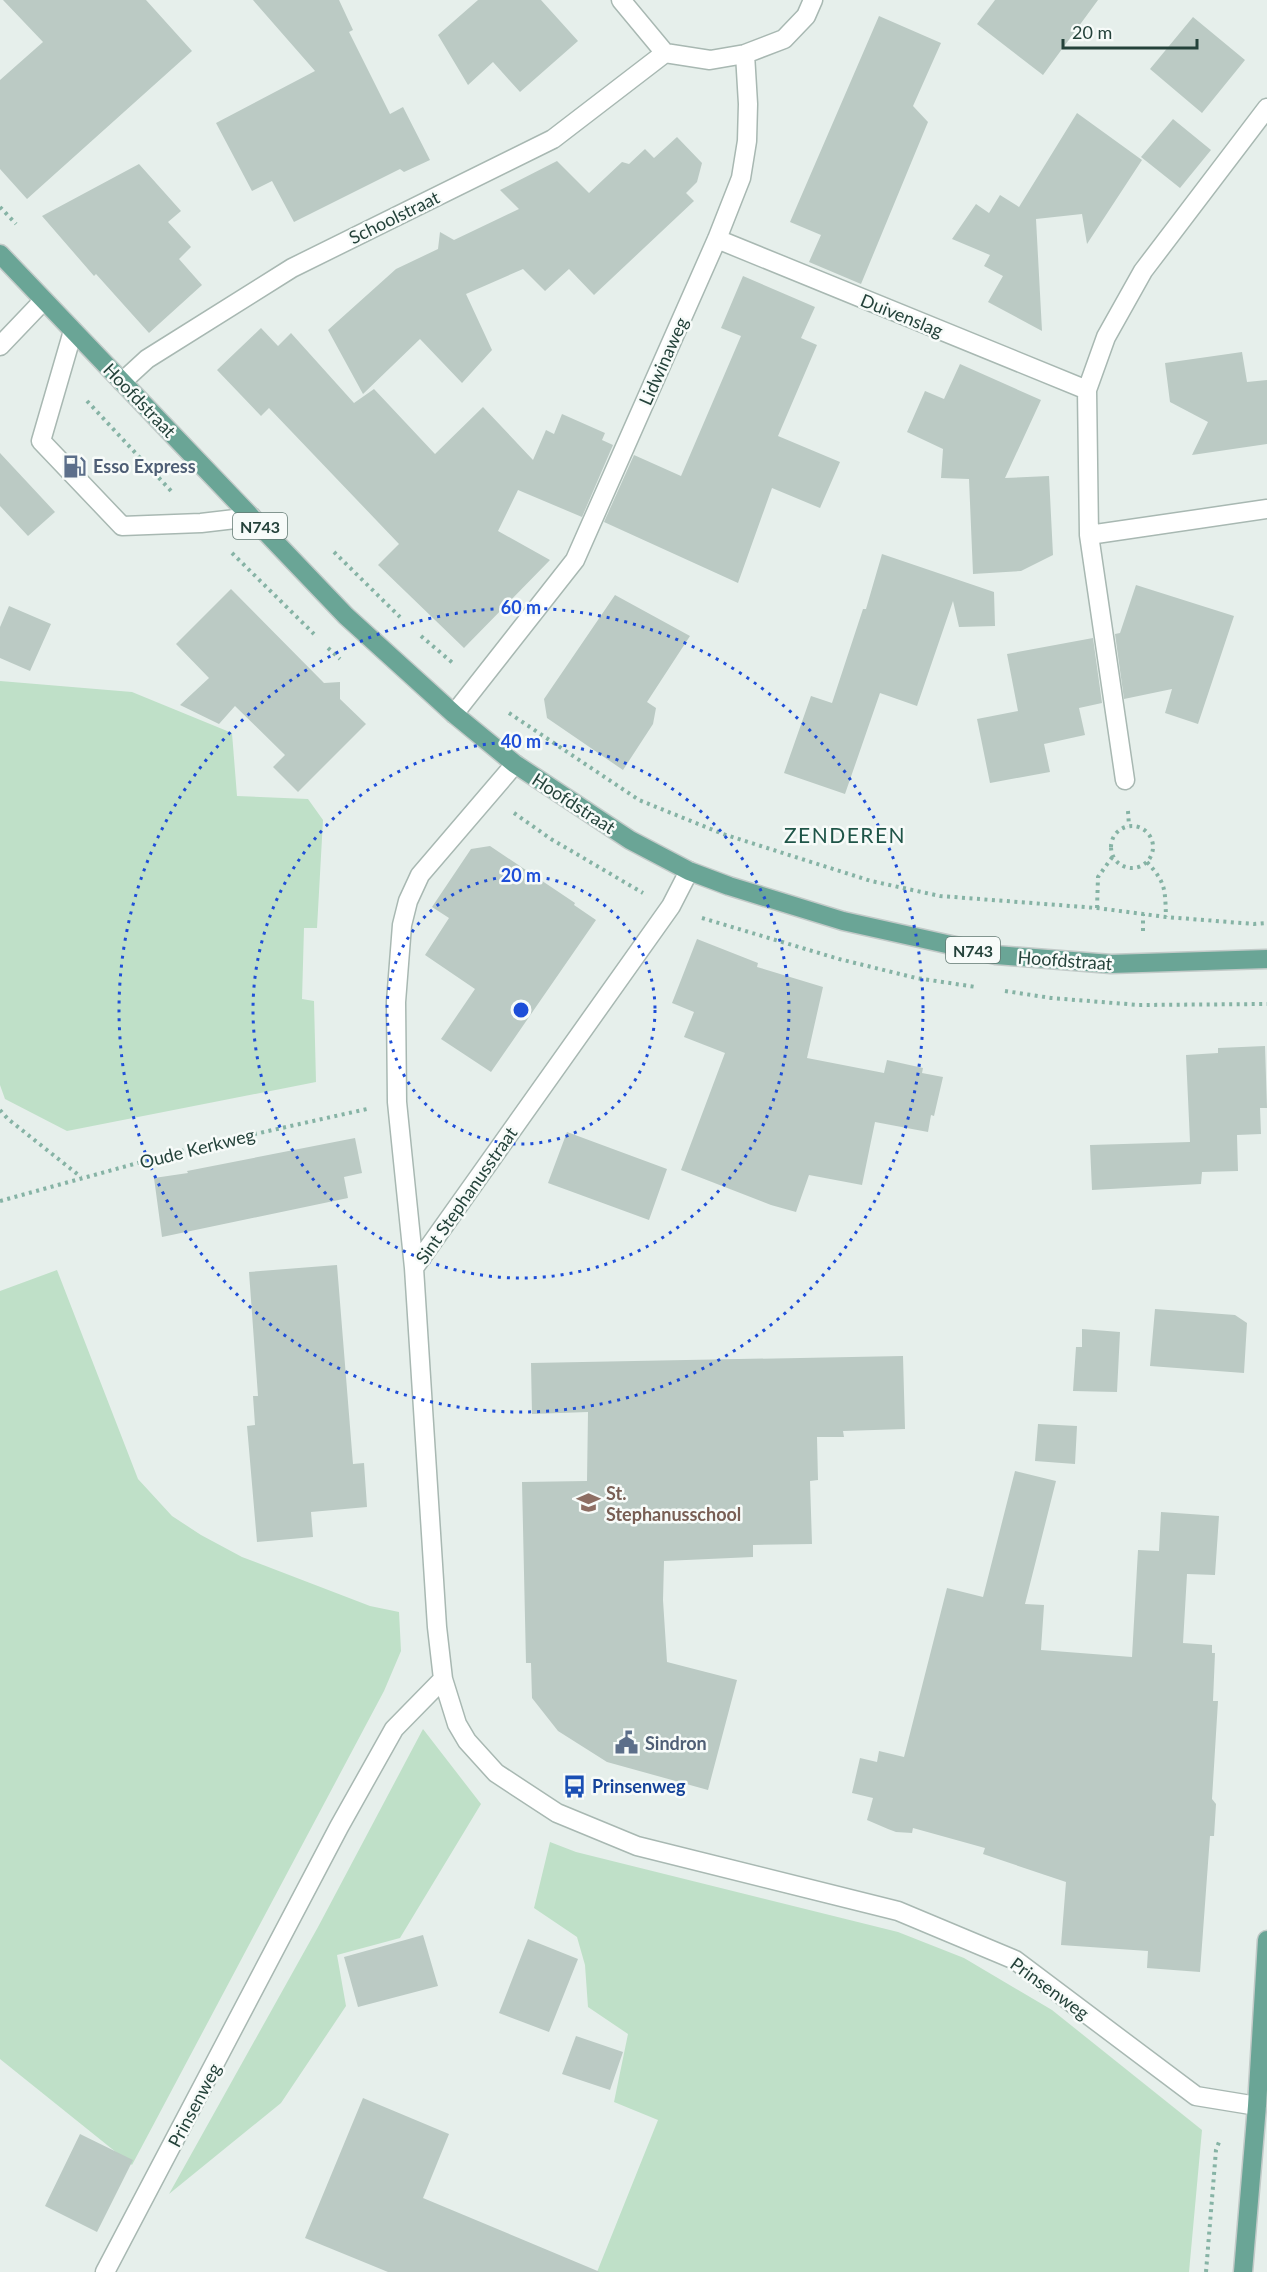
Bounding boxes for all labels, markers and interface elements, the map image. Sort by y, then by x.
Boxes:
scale bar [1063,12,1196,50]
text: 20 m [1072,21,1112,43]
street label: Schoolstraat [345,185,443,248]
street label: Duivenslag [858,289,946,341]
street label: Lidwinaweg [634,314,692,408]
street label: Hoofdstraat [99,358,181,442]
fuel station icon: Esso Express [62,453,88,479]
place label: Esso Express [93,455,196,477]
road number: N743 [233,513,287,539]
text: 60 m [501,596,541,618]
text: 40 m [501,730,541,752]
street label: Hoofdstraat [528,768,620,838]
district label: ZENDEREN [784,822,906,847]
text: 20 m [501,864,541,886]
road number: N743 [946,937,1000,963]
street label: Hoofdstraat [1017,946,1114,974]
centre of rings [511,1000,531,1020]
street label: Sint Stephanusstraat [411,1122,522,1268]
street label: Oude Kerkweg [137,1123,257,1173]
place label: St. Stephanusschool [606,1482,741,1525]
school or university icon: St. Stephanusschool [575,1490,601,1516]
public building icon: Sindron [614,1730,640,1756]
place label: Sindron [645,1732,707,1754]
bus stop icon: Prinsenweg [561,1773,587,1799]
place label: Prinsenweg [592,1775,686,1797]
street label: Prinsenweg [1006,1952,1094,2024]
street label: Prinsenweg [163,2059,225,2151]

